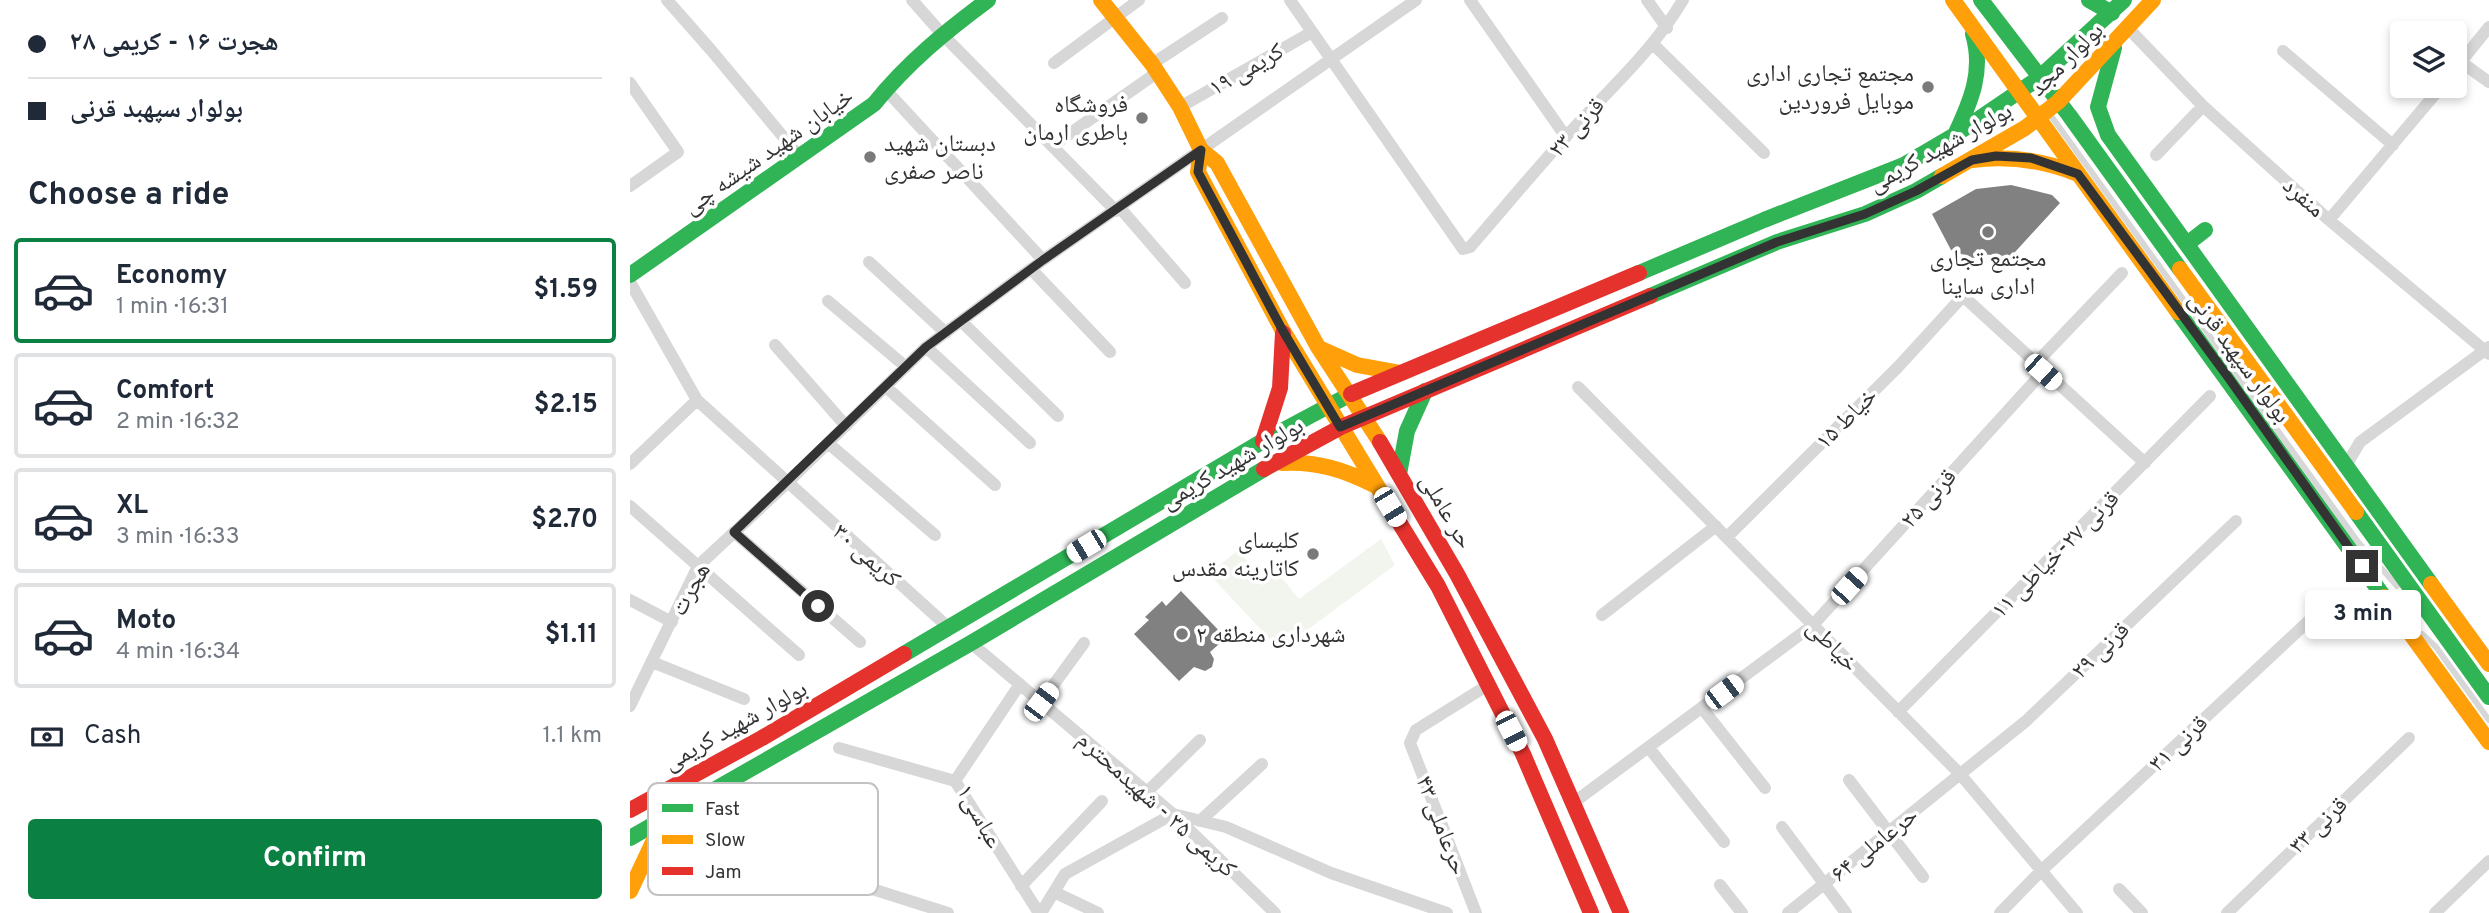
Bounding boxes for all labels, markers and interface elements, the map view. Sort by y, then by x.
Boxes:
street label: بولوار مجد [2024,17,2111,104]
map controls [2390,21,2467,98]
button: layers [2390,21,2467,98]
text: هجرت ۱۶ - کریمی ۲۸ [70,27,279,60]
street label: کریمی ۱۹ [1204,37,1290,104]
place label: مجتمع تجاری اداری موبایل فروردین [1746,60,1914,118]
marker: مجتمع تجاری اداری موبایل فروردین [1920,79,1936,95]
street label: خیابان شهید شیشه چی [678,83,860,223]
place label: فروشگاه باطری ارمان [1023,91,1128,149]
street label: قرنی ۲۳ [1543,92,1612,164]
text: بولوار سپهبد قرنی [70,94,243,127]
street label: بولوار شهید کریمی [1864,97,2018,201]
marker: فروشگاه باطری ارمان [1134,110,1150,126]
place label: دبستان شهید ناصر صفری [884,130,996,188]
marker: دبستان شهید ناصر صفری [862,149,878,165]
street label: منفرد [2275,172,2330,225]
text: Choose a ride [28,176,229,216]
marker: مجتمع تجاری اداری ساینا [1980,224,1996,240]
place label: مجتمع تجاری اداری ساینا [1930,245,2046,303]
icon: car [32,259,95,322]
text: Economy [116,260,227,293]
text: $1.59 [534,274,598,307]
street label: بولوار سپهبد قرنی [2181,287,2296,430]
text: 1 min · 16:31 [116,293,229,322]
car [2021,350,2066,394]
icon: car [32,374,95,437]
text: Comfort [116,375,214,408]
street label: خیاط ۱۵ [1810,382,1885,457]
text: $2.15 [534,389,598,422]
text: 2 min · 16:32 [116,408,240,437]
street label: بولوار شهید کریمی [1156,412,1310,518]
street label: قرنی ۲۵ [1895,463,1964,535]
street label: حر عاملی [1412,469,1479,555]
car [1371,484,1410,530]
street label: قرنی ۲۷-خیاطی ۱۱ [1986,485,2127,626]
icon: car [32,489,95,552]
text: XL [116,490,148,523]
text: $2.70 [531,504,598,537]
street label: کریمی ۳۰ [825,518,906,595]
text: 3 min · 16:33 [116,523,240,552]
car [1063,526,1110,566]
place label: کلیسای کاتارینه مقدس [1172,527,1299,585]
marker: کلیسای کاتارینه مقدس [1305,546,1321,562]
route end [2346,550,2378,582]
street label: هجرت [665,558,719,622]
car [1828,563,1871,609]
route start [802,590,834,622]
callout: 3 min [2304,590,2420,640]
text: 3 min [2333,600,2393,629]
icon: car [32,604,95,667]
text: Moto [116,605,176,638]
street label: خیاطی [1799,614,1864,679]
street label: قرنی ۲۹ [2066,616,2137,687]
text: $1.11 [545,619,598,652]
place label: شهرداری منطقه ۲ [1196,621,1346,651]
marker: شهرداری منطقه ۲ [1174,626,1190,642]
text: 4 min · 16:34 [116,638,240,667]
car [1701,671,1748,713]
street label: بولوار شهید کریمی [659,675,813,779]
car [1020,679,1063,725]
car [1493,708,1530,754]
street label: قرنی ۳۱ [2144,710,2215,779]
icon: cash [28,718,66,756]
text: Cash [84,720,141,753]
text: 1.1 km [543,722,602,751]
street label: کریمی ۳۵ - شهیدمحترم [1070,726,1242,885]
street label: حرعاملی ۴۳ [1408,772,1473,879]
street label: عباسی۱ [949,780,1008,854]
legend [648,783,878,895]
street label: قرنی ۳۳ [2284,791,2355,862]
text: Fast [705,798,740,822]
street label: حرعاملی ۶۴ [1826,801,1925,890]
button: Confirm [28,819,602,899]
text: Slow [705,829,745,853]
text: Jam [705,861,742,885]

